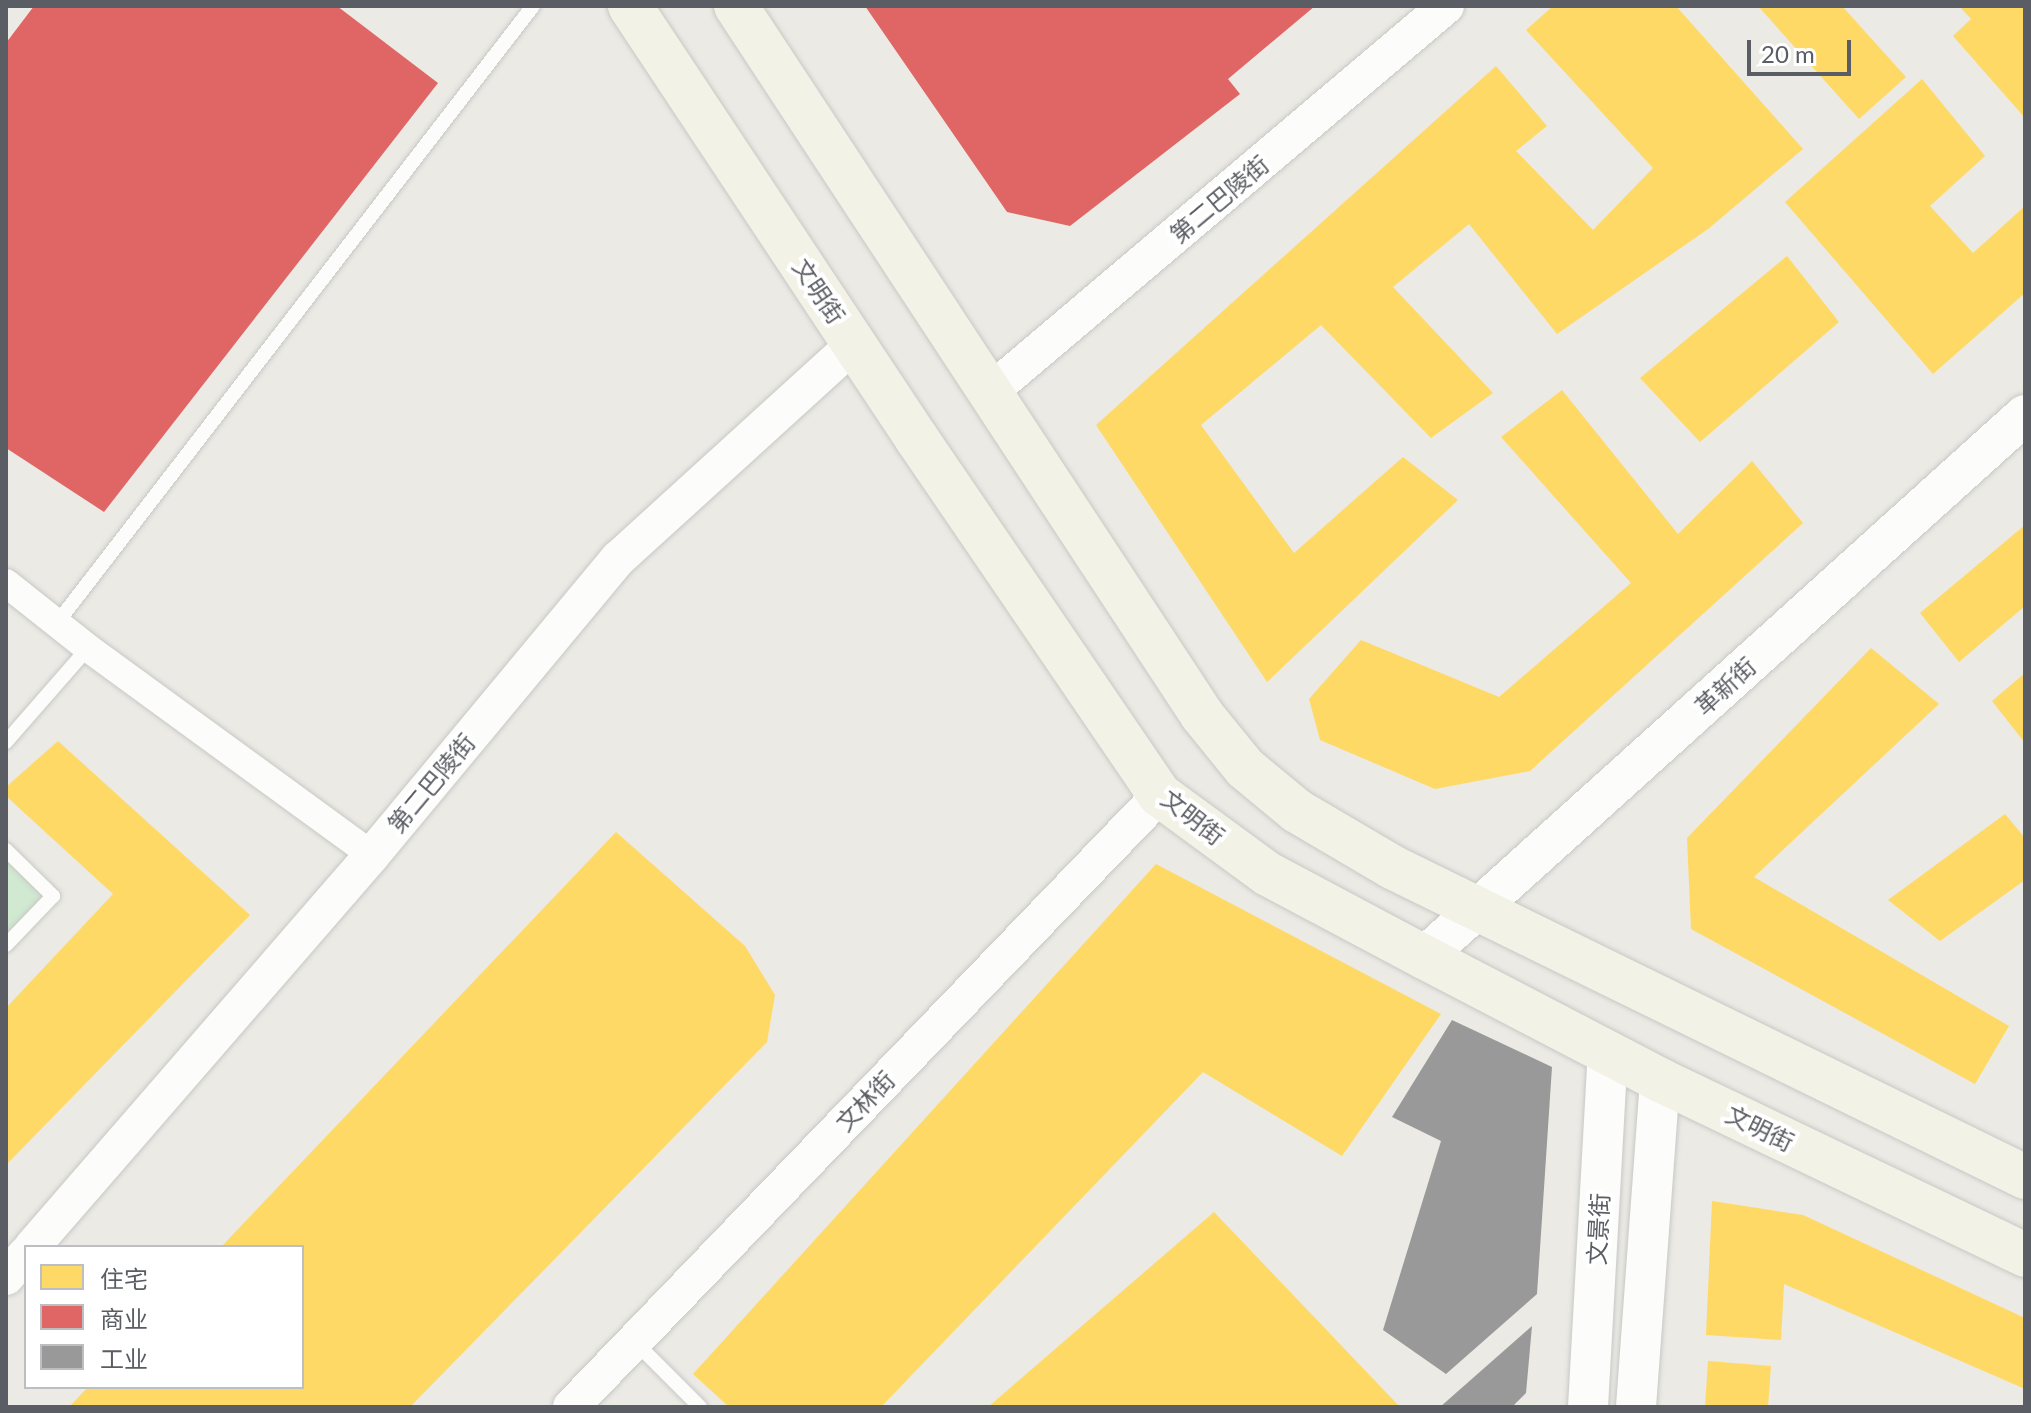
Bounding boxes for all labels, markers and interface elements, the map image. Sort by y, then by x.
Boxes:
scale bar [1751,24,1855,74]
text: 20 m [1761,39,1815,68]
street label: 第二巴陵街 [1164,149,1274,249]
street label: 文明街 [787,253,851,329]
street label: 革新街 [1689,651,1761,721]
street label: 第二巴陵街 [381,728,481,838]
street label: 文明街 [1156,783,1230,851]
street label: 文林街 [830,1065,900,1137]
street label: 文明街 [1721,1099,1799,1157]
street label: 文景街 [1582,1192,1614,1266]
legend [24,1245,304,1389]
text: 住宅 [100,1264,148,1293]
text: 商业 [100,1304,148,1333]
text: 工业 [100,1344,148,1373]

